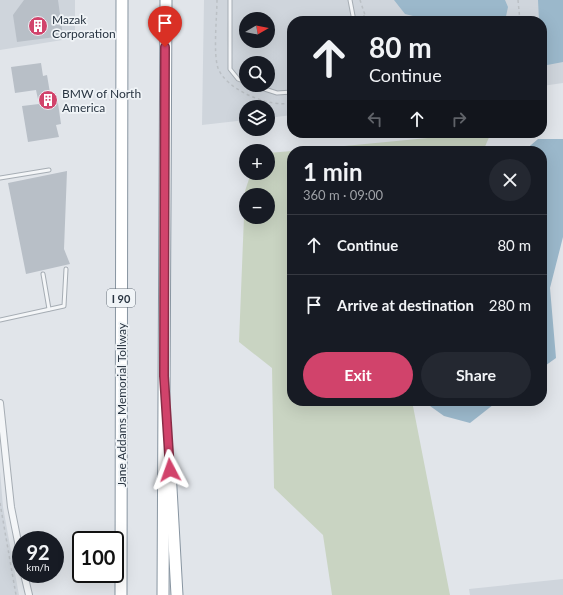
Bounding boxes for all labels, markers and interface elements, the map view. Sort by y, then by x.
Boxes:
pin [148,6,182,47]
place label: Mazak Corporation [52,12,116,41]
icon: arrive [154,12,176,34]
north arrow [239,12,275,48]
map controls [239,12,275,224]
building icon: Mazak Corporation [27,15,49,37]
text: 80 m [369,30,432,64]
icon: ahead [303,32,355,84]
button: search [239,56,275,92]
text: Continue [369,64,442,86]
place label: BMW of North America [62,86,141,115]
building icon: BMW of North America [37,89,59,111]
button: layers [239,100,275,136]
icon: left [364,108,386,130]
icon: ahead [406,108,428,130]
icon: right [448,108,470,130]
button: + [239,144,275,180]
text: 1 min [303,157,363,186]
button: close [489,159,531,201]
text: 360 m · 09:00 [303,187,383,203]
button: − [239,188,275,224]
icon: ahead [303,234,325,256]
text: Continue [337,236,398,254]
text: 80 m [497,236,531,254]
road number: I 90 [107,289,135,307]
icon: arrive [303,294,325,316]
text: Arrive at destination [337,296,474,314]
text: 280 m [489,296,531,314]
street label: Jane Addams Memorial Tollway [114,322,129,487]
button: Exit [303,352,413,398]
button: Share [421,352,531,398]
position arrow [149,449,191,491]
speed limit sign: 100 [72,531,124,583]
text: 92 [26,540,50,564]
text: km/h [26,561,50,573]

